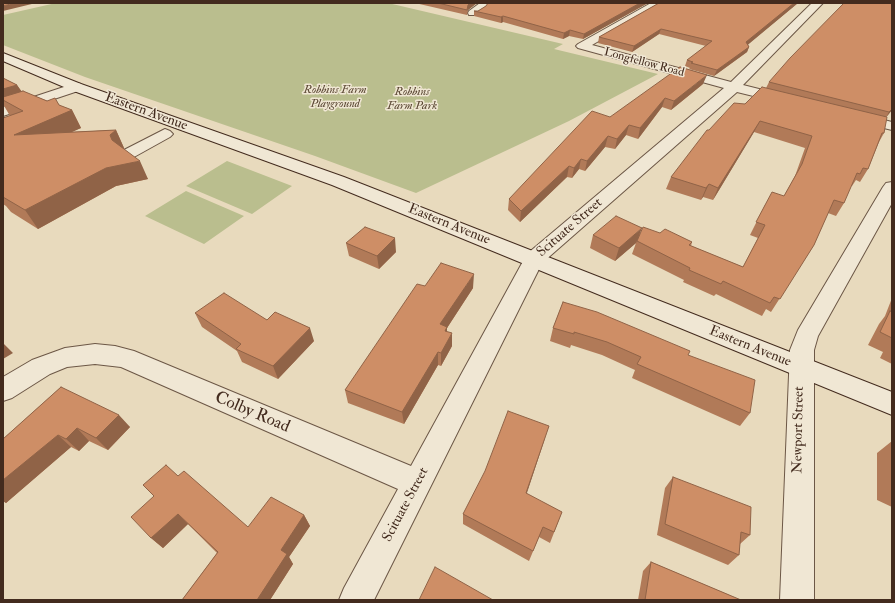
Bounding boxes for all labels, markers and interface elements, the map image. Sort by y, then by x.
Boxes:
street label: Longfellow Road [602,45,686,81]
park label: Robbins Farm Playground [303,83,367,111]
park label: Robbins Farm Park [387,85,437,113]
street label: Eastern Avenue [102,89,190,135]
street label: Scituate Street [534,195,606,261]
street label: Eastern Avenue [406,201,492,249]
street label: Eastern Avenue [707,323,793,371]
street label: Newport Street [790,386,808,474]
street label: Colby Road [211,388,293,438]
street label: Scituate Street [379,465,433,545]

